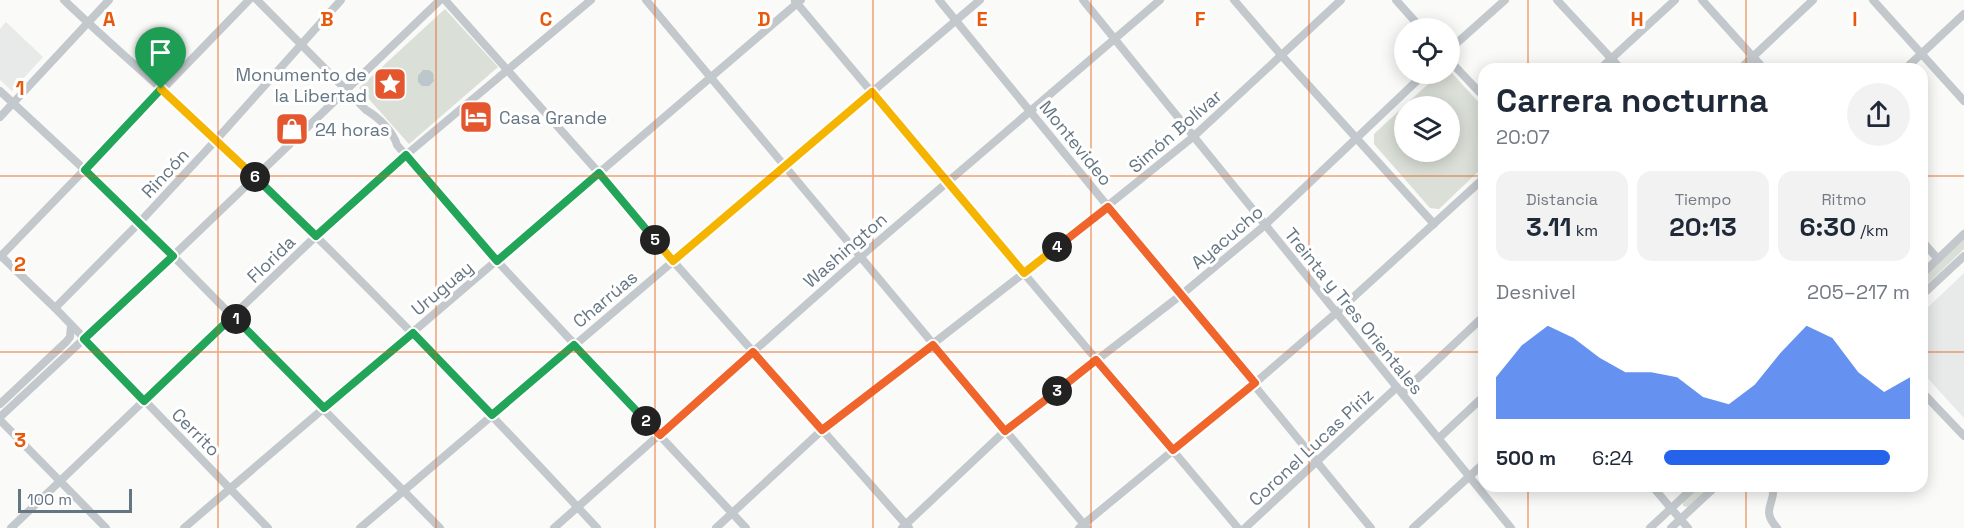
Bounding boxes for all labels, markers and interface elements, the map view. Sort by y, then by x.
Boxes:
text: A [103,6,116,32]
text: B [320,6,334,32]
text: C [540,6,553,32]
text: D [757,6,771,32]
text: E [976,6,988,32]
text: F [1195,6,1206,32]
text: H [1630,6,1644,32]
text: I [1852,6,1858,32]
map controls [1394,18,1460,162]
button: locate [1394,18,1460,84]
pin [135,27,186,89]
icon: arrive [144,36,177,69]
place label: Monumento de la Libertad [236,63,367,107]
place icon: Monumento de la Libertad [372,66,408,102]
text: 1 [15,75,25,101]
text: Carrera nocturna [1496,80,1768,122]
button: share [1847,83,1910,146]
street label: Simón Bolívar [1124,84,1227,178]
street label: Montevideo [1035,96,1117,190]
button: layers [1394,96,1460,162]
hotel icon: Casa Grande [458,99,494,135]
place label: Casa Grande [499,106,607,129]
shop icon: 24 horas [274,111,310,147]
place label: 24 horas [315,118,390,141]
text: 20:07 [1496,124,1550,150]
street label: Rincón [136,143,194,203]
pin: 6 [240,162,270,192]
text: 6 [250,166,260,187]
text: Distancia [1526,189,1598,210]
text: Tiempo [1675,189,1731,210]
text: Ritmo [1821,189,1867,210]
street label: Ayacucho [1186,200,1268,274]
street label: Washington [798,207,892,293]
text: 3.11 [1526,210,1572,244]
text: 20:13 [1669,210,1737,244]
text: 6:30 [1800,210,1856,244]
text: km [1572,220,1598,241]
text: /km [1856,220,1888,241]
street label: Treinta y Tres Orientales [1280,223,1428,399]
pin: 5 [640,225,670,255]
text: 5 [650,229,660,250]
street label: Florida [242,230,300,288]
pin: 4 [1042,232,1072,262]
text: 4 [1052,236,1062,257]
text: 2 [14,251,26,277]
street label: Uruguay [406,256,478,320]
street label: Charrúas [568,265,642,333]
text: Desnivel [1496,279,1576,305]
text: 205–217 m [1807,279,1910,305]
pin: 1 [221,304,251,334]
text: 1 [232,308,240,329]
pin: 3 [1042,376,1072,406]
text: 3 [1052,380,1062,401]
street label: Coronel Lucas Píriz [1244,383,1378,511]
street label: Cerrito [167,403,225,461]
pin: 2 [631,406,661,436]
text: 2 [641,410,651,431]
text: 3 [14,427,26,453]
text: 500 m [1496,445,1556,471]
text: 6:24 [1592,445,1633,471]
scale bar [18,486,132,514]
text: 100 m [27,489,72,510]

